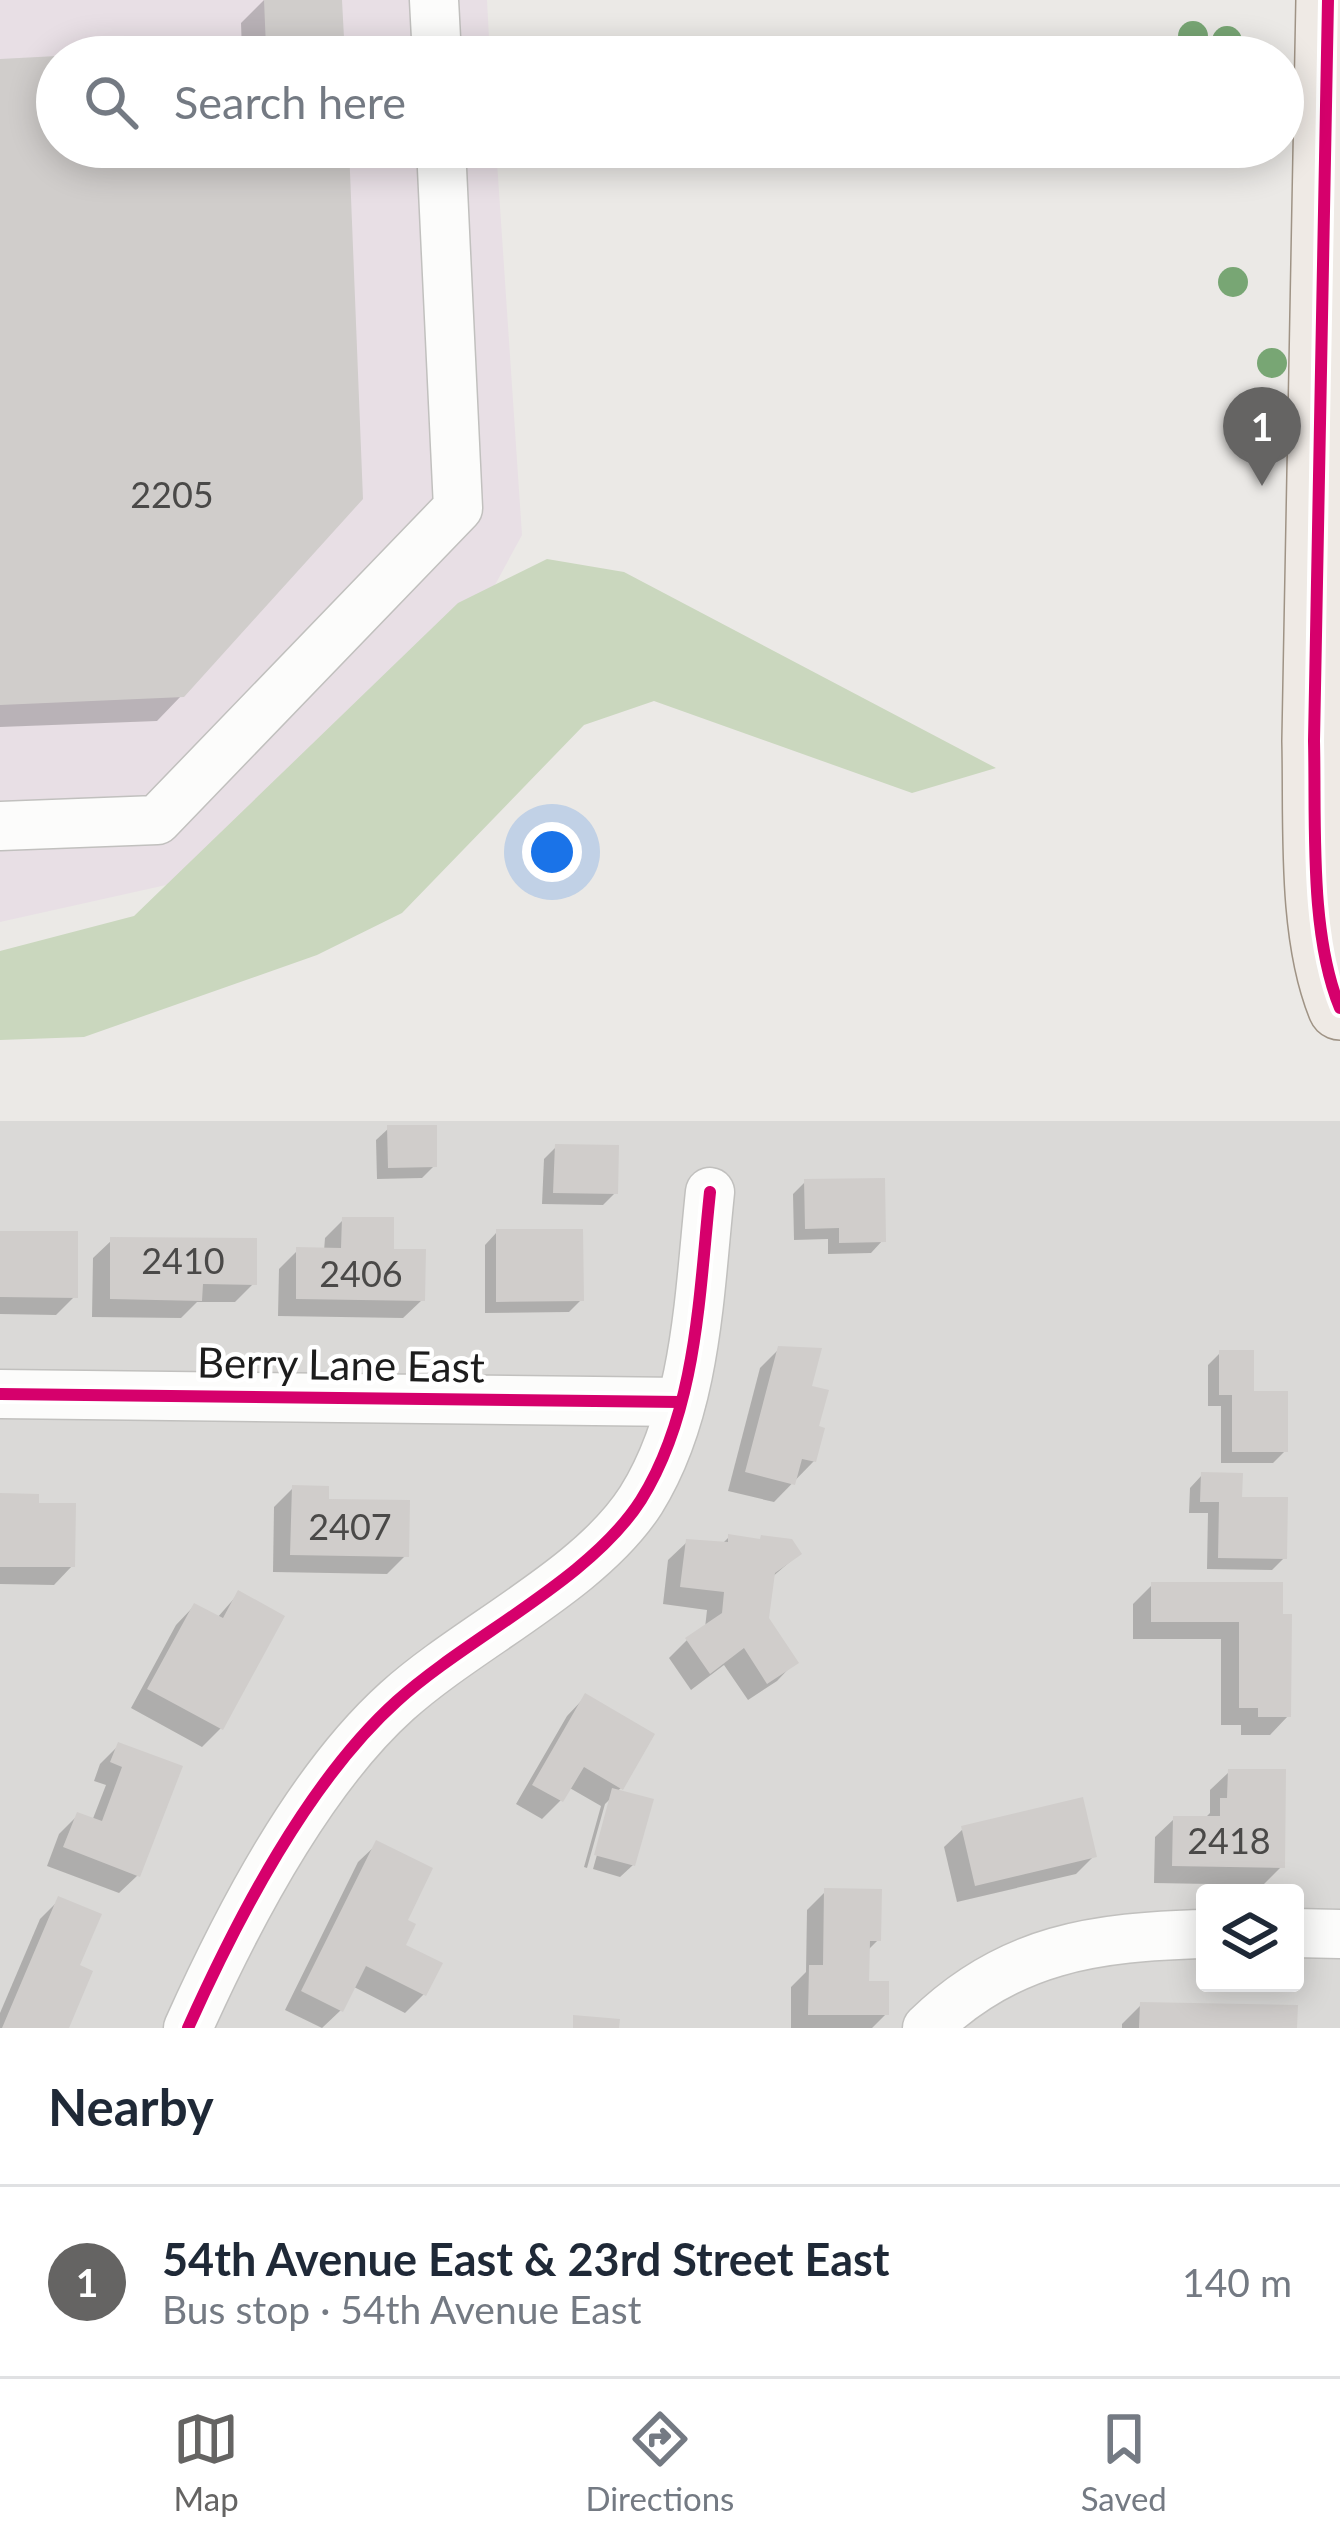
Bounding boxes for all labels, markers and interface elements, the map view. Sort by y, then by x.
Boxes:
search box [36,36,1304,168]
icon: search [78,69,144,135]
text: Search here [174,75,406,129]
pin: 1 [1223,387,1301,486]
house number: 2205 [130,472,214,516]
your location [522,822,582,882]
house number: 2410 [141,1238,225,1282]
house number: 2406 [319,1251,403,1295]
street label: Berry Lane East [197,1336,485,1392]
house number: 2407 [308,1504,392,1548]
house number: 2418 [1187,1818,1271,1862]
map controls [1196,1884,1304,1992]
button: layers [1196,1884,1304,1992]
text: Nearby [48,2076,214,2137]
text: 54th Avenue East & 23rd Street East [162,2232,890,2286]
text: 1 [76,2259,98,2305]
text: 140 m [1182,2259,1292,2305]
text: Bus stop · 54th Avenue East [162,2286,642,2332]
tab: Map [173,2406,239,2518]
tab: Directions [585,2406,734,2518]
tab: Saved [1081,2406,1167,2518]

